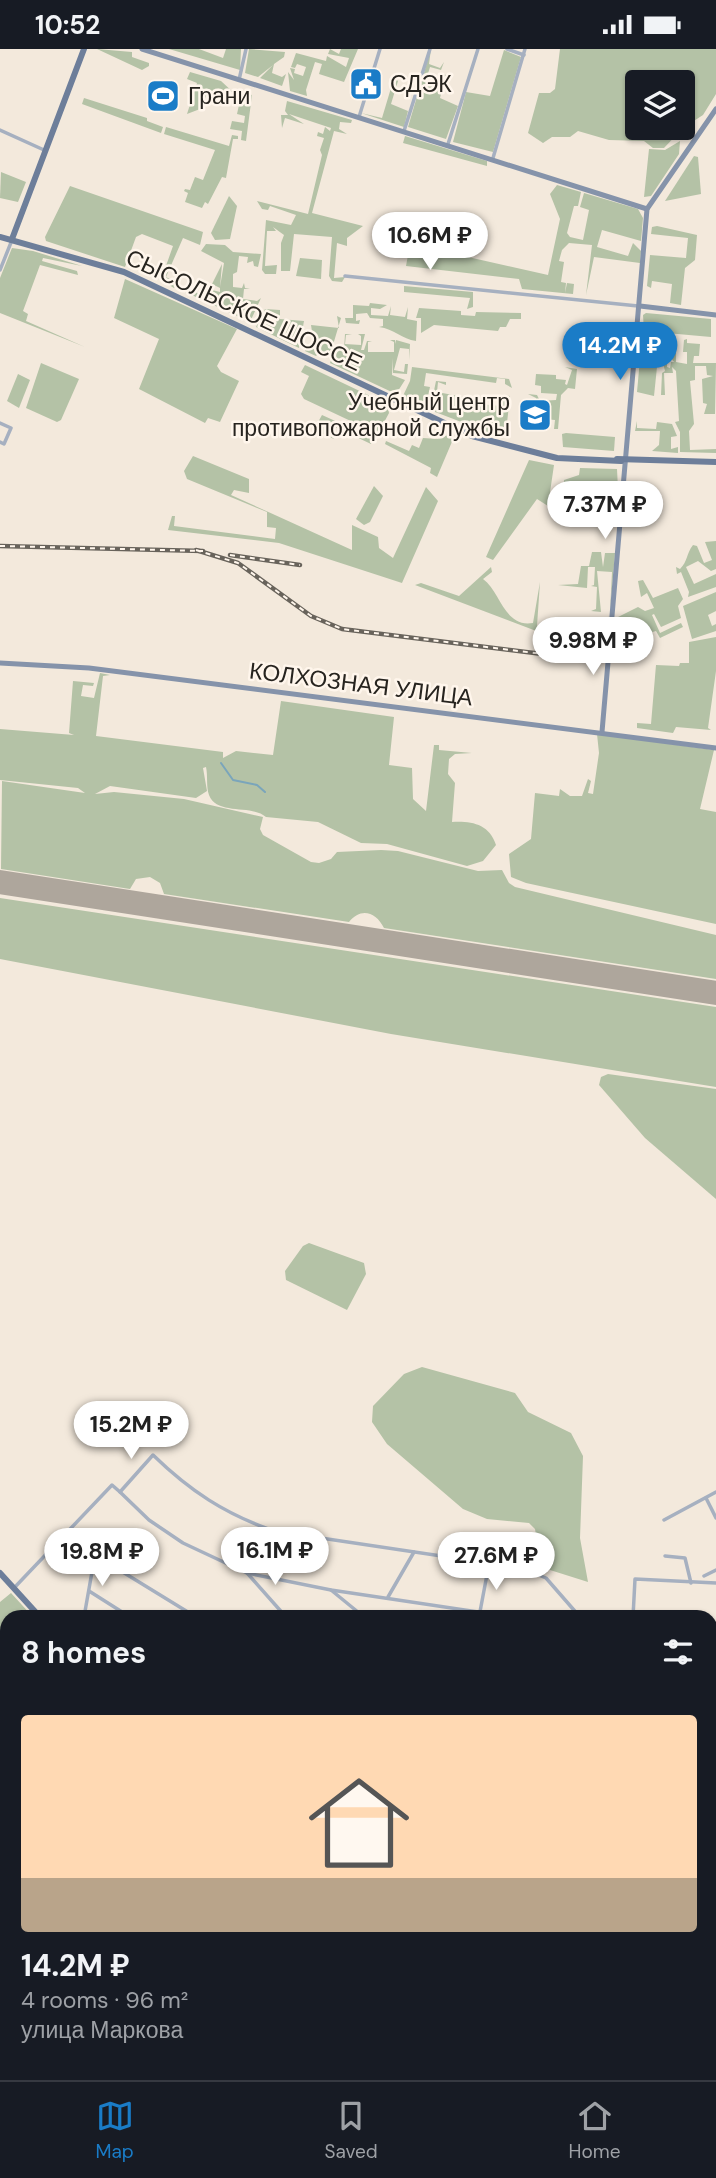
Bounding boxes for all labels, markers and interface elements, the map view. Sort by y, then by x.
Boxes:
text: 10:52 [35,8,100,42]
public building icon: СДЭК [347,65,385,103]
place label: СДЭК [390,69,452,99]
map controls [625,70,695,140]
button: layers [625,70,695,140]
sports icon: Грани [144,77,182,115]
place label: Грани [188,81,250,111]
pin: 10.6M ₽ [365,213,495,272]
text: 10.6M ₽ [388,220,472,250]
street label: СЫСОЛЬСКОЕ ШОССЕ [121,242,367,378]
pin: 14.2M ₽ [555,323,685,382]
text: 14.2M ₽ [578,330,662,360]
place label: Учебный центр противопожарной службы [232,387,510,443]
school or university icon: Учебный центр противопожарной службы [516,396,554,434]
pin: 7.37M ₽ [540,482,670,541]
text: 7.37M ₽ [563,489,647,519]
pin: 9.98M ₽ [528,617,658,677]
text: 9.98M ₽ [549,625,637,655]
street label: КОЛХОЗНАЯ УЛИЦА [248,655,475,713]
pin: 15.2M ₽ [66,1401,196,1461]
text: 15.2M ₽ [90,1409,172,1439]
pin: 16.1M ₽ [210,1527,340,1587]
pin: 19.8M ₽ [37,1529,167,1588]
pin: 27.6M ₽ [431,1533,561,1592]
text: 16.1M ₽ [237,1535,313,1565]
text: 19.8M ₽ [60,1536,144,1566]
text: 27.6M ₽ [454,1540,538,1570]
text: 8 homes [21,1633,146,1672]
icon: filters [659,1633,697,1671]
icon: home [296,1760,422,1886]
text: 14.2M ₽ [21,1946,130,1985]
text: 4 rooms · 96 m² [21,1985,188,2015]
text: улица Маркова [21,2015,183,2045]
tab: Map [95,2097,134,2164]
tab: Saved [325,2097,378,2164]
tab: Home [569,2097,621,2164]

